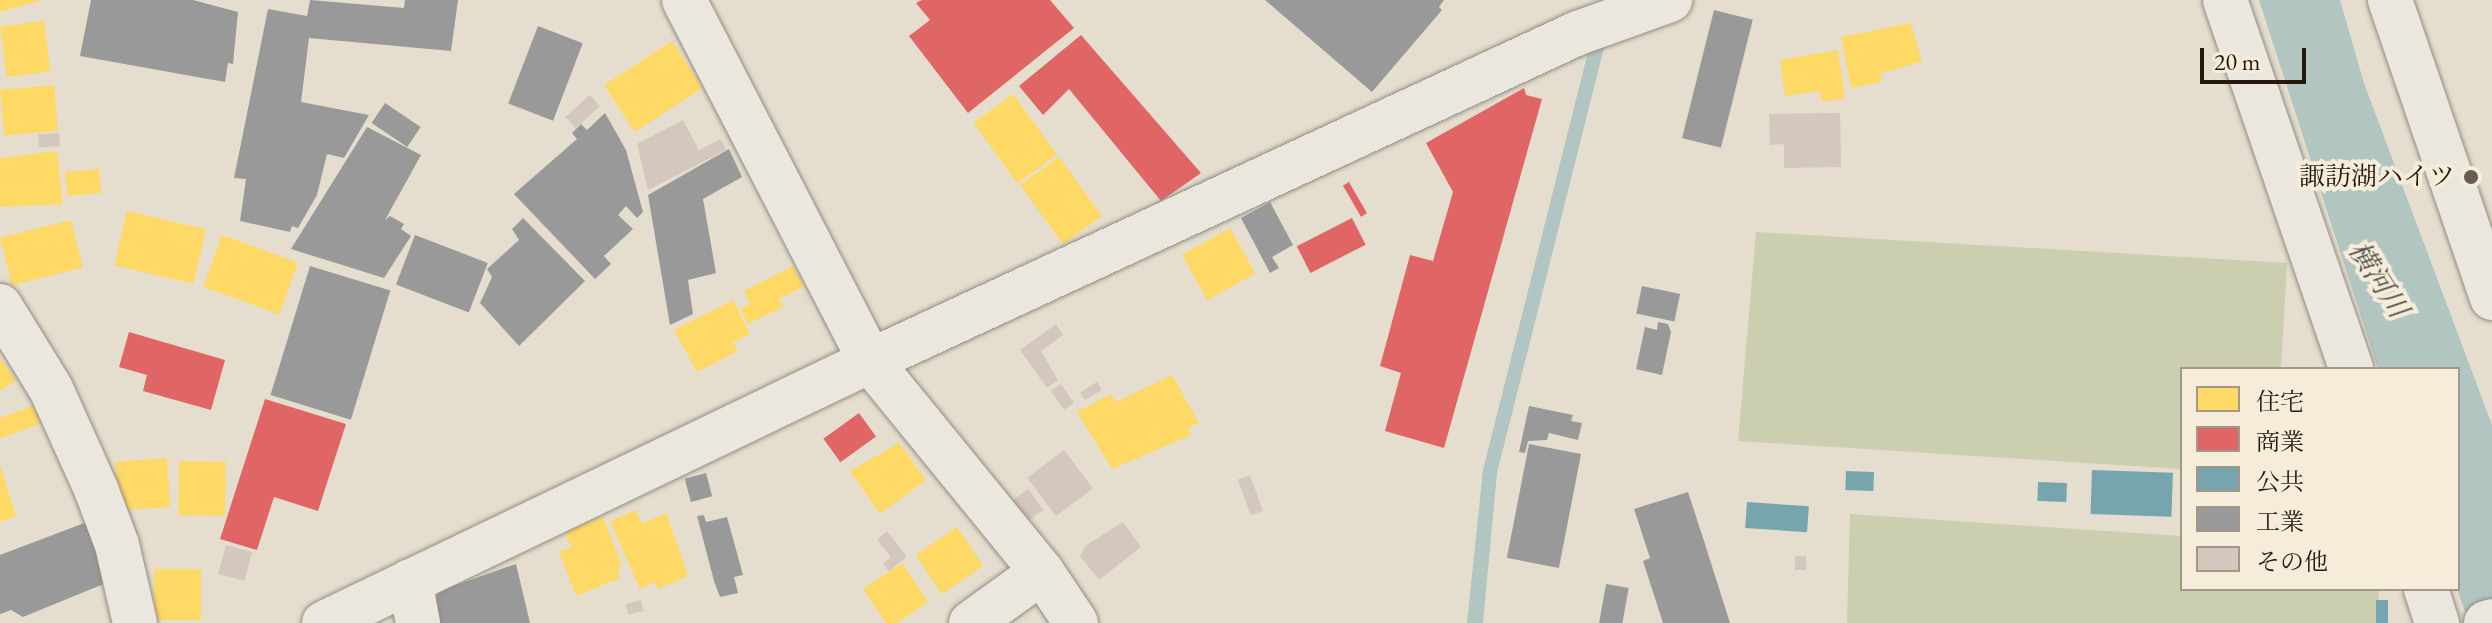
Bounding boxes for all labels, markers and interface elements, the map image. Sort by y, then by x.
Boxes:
scale bar [2204,32,2310,82]
text: 20 m [2214,46,2261,77]
place label: 諏訪湖ハイツ [2299,161,2455,193]
marker: 諏訪湖ハイツ [2462,168,2480,186]
water label: 横河川 [2342,235,2416,323]
legend [2180,367,2460,591]
text: 住宅 [2256,386,2304,417]
text: 商業 [2256,426,2304,457]
text: 公共 [2256,466,2304,497]
text: 工業 [2256,506,2304,537]
text: その他 [2256,546,2328,577]

